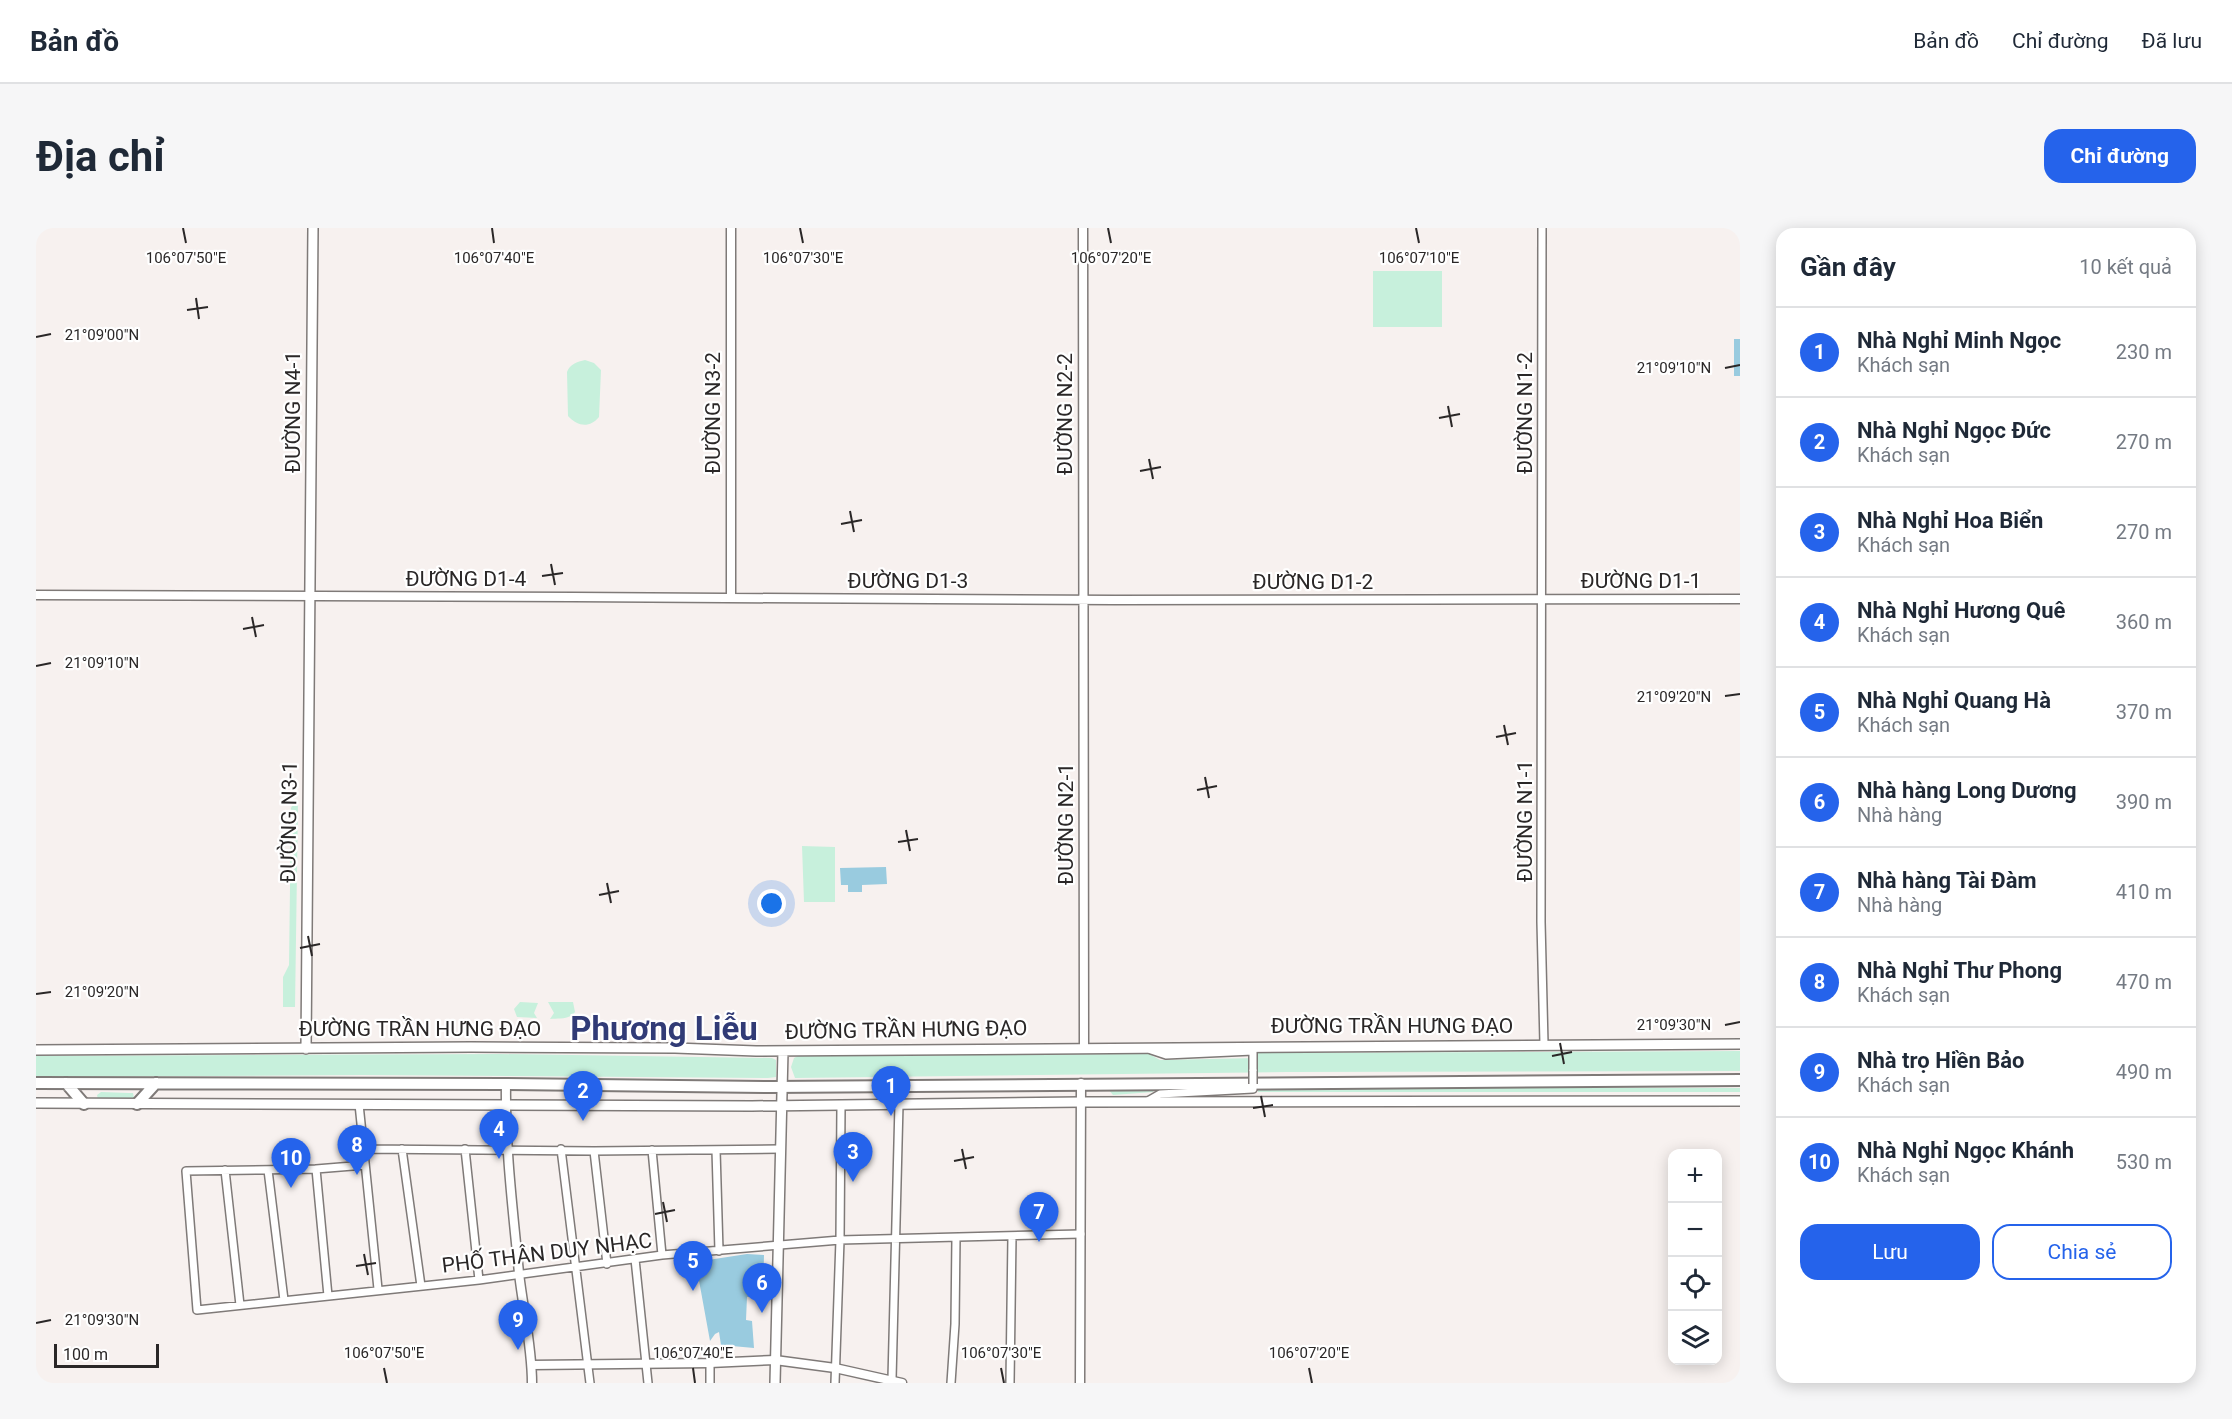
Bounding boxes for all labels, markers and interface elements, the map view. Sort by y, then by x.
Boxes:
text: Bản đồ [30,25,119,58]
text: Bản đồ [1913,29,1979,53]
text: Chỉ đường [2012,29,2109,53]
text: Đã lưu [2142,29,2202,53]
button: Chỉ đường [2044,129,2196,183]
text: Địa chỉ [36,132,165,181]
text: 106°07'50"E [146,249,227,267]
text: 106°07'40"E [454,249,535,267]
text: 106°07'30"E [763,249,844,267]
text: 106°07'20"E [1071,249,1152,267]
text: 106°07'10"E [1379,249,1460,267]
text: Gần đây [1800,252,1896,282]
text: 10 kết quả [2079,255,2172,279]
text: 21°09'00"N [65,326,139,344]
text: Nhà Nghỉ Minh Ngọc [1857,328,2061,353]
text: 1 [1814,340,1825,364]
text: 230 m [2116,340,2172,364]
street label: ĐƯỜNG N4-1 [281,351,305,473]
street label: ĐƯỜNG N3-2 [701,352,725,474]
street label: ĐƯỜNG N1-2 [1513,352,1537,474]
street label: ĐƯỜNG N2-2 [1053,353,1077,475]
text: Khách sạn [1857,353,1950,377]
text: 21°09'10"N [1637,359,1711,377]
text: Nhà Nghỉ Ngọc Đức [1857,418,2051,443]
text: 2 [1814,430,1825,454]
text: 270 m [2116,430,2172,454]
text: Khách sạn [1857,443,1950,467]
text: Nhà Nghỉ Hoa Biển [1857,508,2043,533]
text: 3 [1814,520,1825,544]
text: 270 m [2116,520,2172,544]
text: Khách sạn [1857,533,1950,557]
street label: ĐƯỜNG D1-4 [406,567,527,591]
street label: ĐƯỜNG D1-3 [848,569,968,593]
street label: ĐƯỜNG D1-1 [1581,569,1701,593]
street label: ĐƯỜNG D1-2 [1253,570,1374,594]
text: Nhà Nghỉ Hương Quê [1857,598,2065,623]
text: 4 [1814,610,1825,634]
text: 360 m [2116,610,2172,634]
text: Khách sạn [1857,623,1950,647]
text: 21°09'10"N [65,654,139,672]
text: 21°09'20"N [1637,688,1711,706]
text: Nhà Nghỉ Quang Hà [1857,688,2051,713]
text: 5 [1814,700,1825,724]
text: 370 m [2116,700,2172,724]
text: Khách sạn [1857,713,1950,737]
street label: ĐƯỜNG N1-1 [1513,760,1537,882]
street label: ĐƯỜNG N3-1 [276,761,302,883]
street label: ĐƯỜNG N2-1 [1054,763,1078,885]
text: Nhà hàng Long Dương [1857,778,2077,803]
text: 6 [1814,790,1825,814]
text: 390 m [2116,790,2172,814]
text: Nhà hàng [1857,803,1942,827]
text: Nhà hàng Tài Đàm [1857,868,2037,893]
text: 7 [1814,880,1825,904]
text: 410 m [2116,880,2172,904]
your location [757,889,786,918]
text: Nhà hàng [1857,893,1942,917]
text: Nhà Nghỉ Thư Phong [1857,958,2062,983]
text: 8 [1814,970,1825,994]
text: 470 m [2116,970,2172,994]
text: 21°09'20"N [65,983,139,1001]
text: Khách sạn [1857,983,1950,1007]
district label: Phương Liễu [570,1009,758,1048]
street label: ĐƯỜNG TRẦN HƯNG ĐẠO [1271,1013,1513,1038]
street label: ĐƯỜNG TRẦN HƯNG ĐẠO [785,1015,1027,1044]
street label: ĐƯỜNG TRẦN HƯNG ĐẠO [299,1016,541,1041]
text: 21°09'30"N [1637,1016,1711,1034]
text: Nhà trọ Hiền Bảo [1857,1048,2024,1073]
text: 9 [1814,1060,1825,1084]
text: 490 m [2116,1060,2172,1084]
pin: 1 [872,1066,910,1116]
pin: 2 [564,1072,602,1121]
text: Khách sạn [1857,1073,1950,1097]
pin: 4 [480,1110,518,1159]
pin: 8 [338,1126,376,1175]
pin: 3 [834,1132,872,1182]
pin: 10 [272,1138,310,1188]
text: Nhà Nghỉ Ngọc Khánh [1857,1138,2074,1163]
map controls [1668,1149,1722,1365]
button: + [1668,1149,1722,1203]
text: 10 [1808,1150,1831,1174]
text: 530 m [2116,1150,2172,1174]
text: Khách sạn [1857,1163,1950,1187]
pin: 7 [1020,1192,1058,1242]
button: − [1668,1203,1722,1257]
button: Lưu [1800,1224,1980,1280]
button: Chia sẻ [1992,1224,2172,1280]
street label: PHỐ THÂN DUY NHẠC [440,1227,654,1278]
pin: 5 [674,1242,712,1291]
button: locate [1668,1257,1722,1311]
pin: 6 [742,1264,782,1313]
pin: 9 [498,1300,538,1350]
text: 21°09'30"N [65,1311,139,1329]
button: layers [1668,1311,1722,1365]
scale bar [54,1341,159,1368]
text: 106°07'50"E [344,1344,425,1362]
text: 106°07'40"E [653,1344,734,1362]
text: 106°07'30"E [961,1344,1042,1362]
text: 106°07'20"E [1269,1344,1350,1362]
text: 100 m [63,1345,108,1364]

